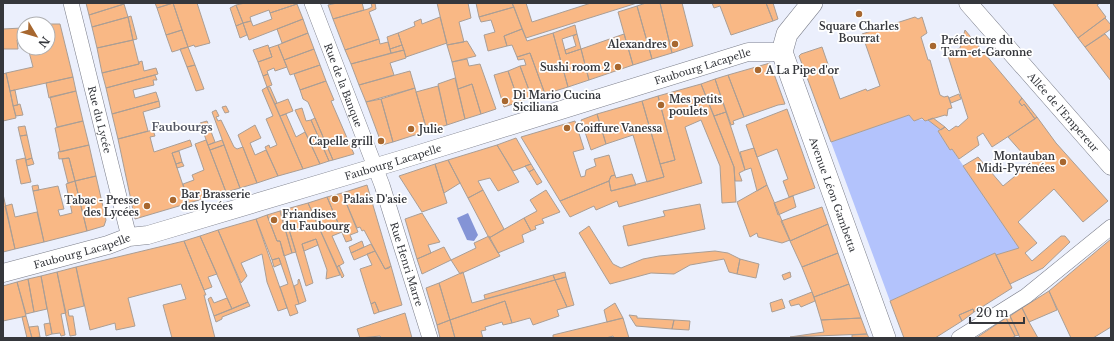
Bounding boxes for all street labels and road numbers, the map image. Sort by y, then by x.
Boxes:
street label: Rue de la Banque [322,41,366,129]
street label: Faubourg Lacapelle [653,45,753,87]
street label: Allée de l'Empereur [1025,69,1102,155]
street label: Rue du Lycée [85,84,115,155]
street label: Avenue Léon Gambetta [806,135,860,254]
street label: Faubourg Lacapelle [343,141,443,183]
street label: Rue Henri Marre [388,220,426,308]
street label: Faubourg Lacapelle [32,230,133,271]

